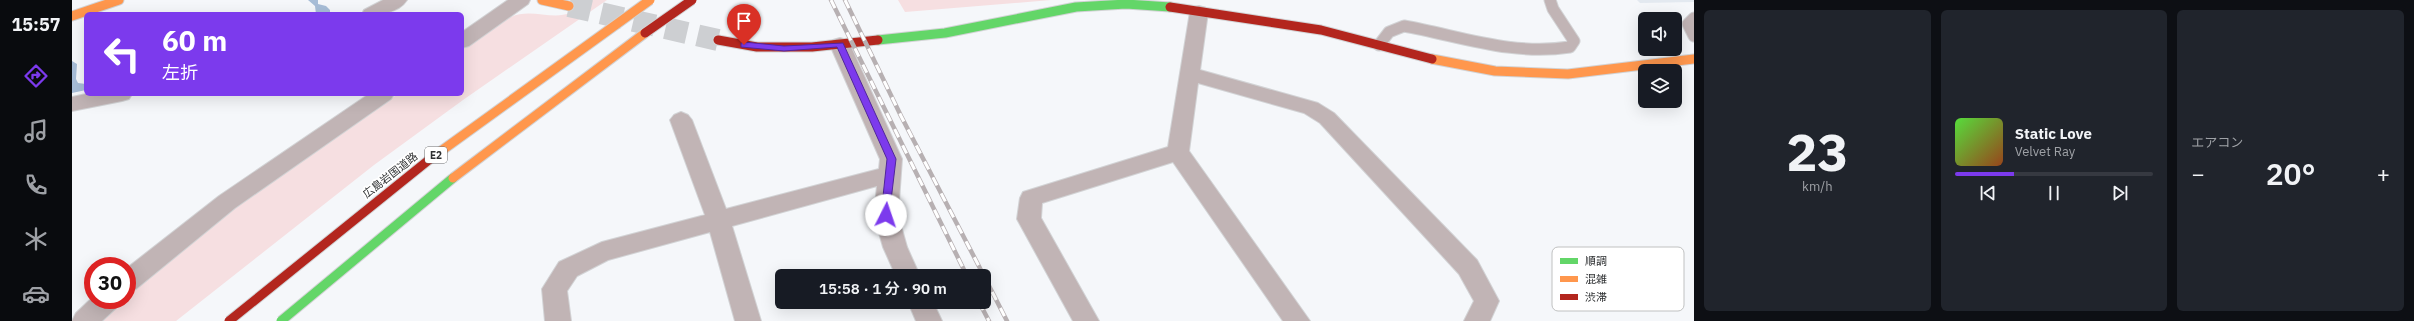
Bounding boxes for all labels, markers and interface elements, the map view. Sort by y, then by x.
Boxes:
pin [727,4,761,45]
icon: arrive [733,10,755,32]
map controls [1638,12,1682,108]
button: sound [1638,12,1682,56]
text: 15:57 [11,13,61,36]
text: 60 m [162,22,227,59]
icon: left [96,28,148,80]
text: 左折 [162,61,198,84]
icon: directions [22,62,50,90]
button: layers [1638,64,1682,108]
icon: music [22,117,50,145]
text: 23 [1786,118,1849,185]
text: Static Love [2015,124,2092,143]
text: エアコン [2191,134,2243,151]
text: Velvet Ray [2015,143,2075,160]
road number: E2 [425,147,447,163]
street label: 広島岩国道路 [360,149,420,201]
text: 20° [2266,154,2316,193]
text: − [2191,159,2205,188]
text: + [2377,159,2390,188]
icon: phone [22,171,50,199]
text: km/h [1802,178,1833,195]
icon: previous [1977,182,1999,204]
icon: pause [2043,182,2065,204]
icon: next [2109,182,2131,204]
position arrow [865,194,907,236]
icon: climate [22,225,50,253]
legend [1552,247,1684,311]
text: 順調 [1585,254,1607,268]
speed limit sign: 30 [84,257,136,309]
text: 混雑 [1585,272,1607,286]
text: 15:58 · 1 分 · 90 m [819,279,947,298]
icon: car [22,280,50,308]
text: 渋滞 [1585,290,1607,304]

